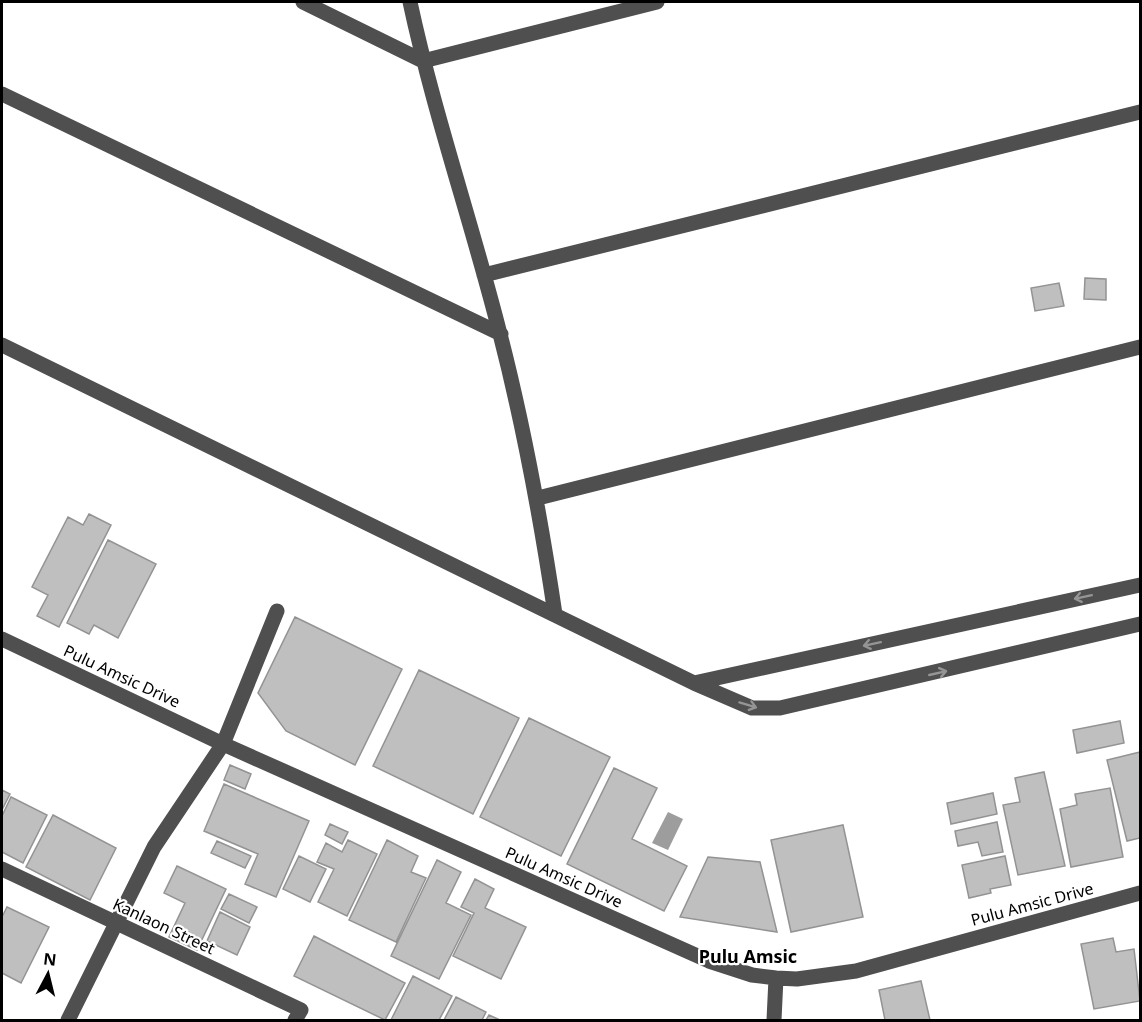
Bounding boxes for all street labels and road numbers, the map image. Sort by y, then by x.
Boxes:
street label: Pulu Amsic Drive [60,639,184,713]
street label: Pulu Amsic Drive [502,841,626,913]
street label: Pulu Amsic Drive [968,877,1096,931]
street label: Kanlaon Street [109,893,219,959]

